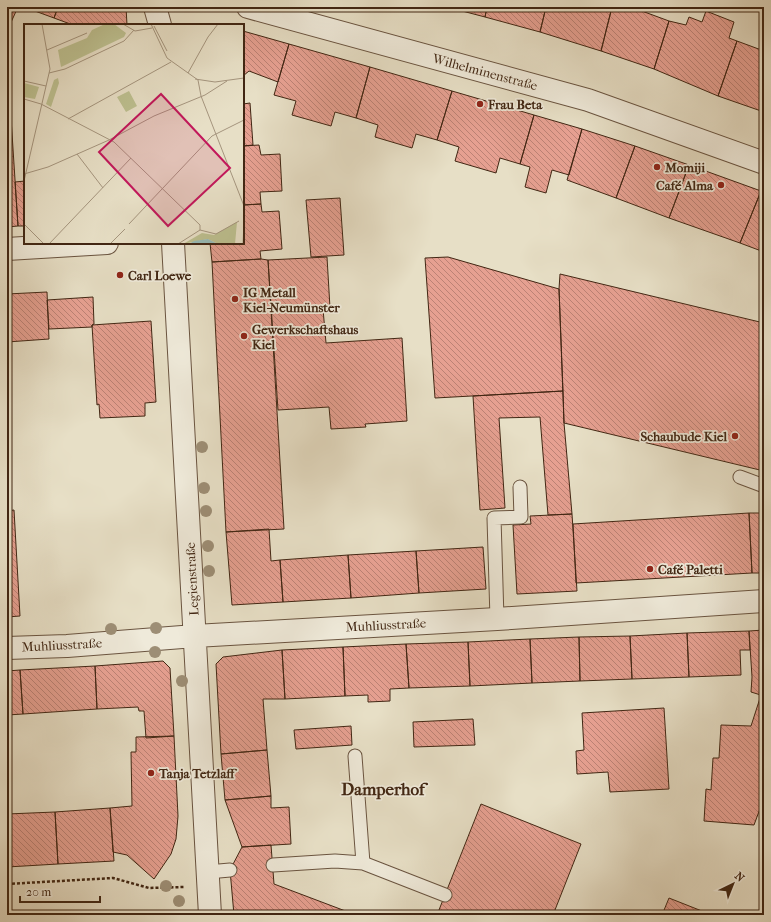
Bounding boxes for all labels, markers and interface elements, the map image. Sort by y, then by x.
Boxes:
inset map [24,24,244,244]
street label: Wilhelminenstraße [430,51,540,93]
place label: Frau Beta [487,97,543,112]
marker: Frau Beta [475,99,485,109]
place label: Momiji [664,160,705,175]
marker: Momiji [652,162,662,172]
place label: Café Alma [656,178,714,193]
marker: Café Alma [716,180,726,190]
place label: Carl Loewe [128,268,192,283]
marker: Carl Loewe [115,270,125,280]
place label: IG Metall Kiel-Neumünster [243,285,340,315]
marker: IG Metall Kiel-Neumünster [230,294,240,304]
place label: Gewerkschaftshaus Kiel [252,322,359,352]
marker: Gewerkschaftshaus Kiel [239,331,249,341]
place label: Schaubude Kiel [641,429,727,444]
marker: Schaubude Kiel [730,431,740,441]
street label: Legienstraße [183,541,201,616]
place label: Café Paletti [658,562,723,577]
marker: Café Paletti [645,564,655,574]
street label: Muhliusstraße [345,615,427,635]
street label: Muhliusstraße [21,635,103,655]
place label: Tanja Tetzlaff [158,766,237,781]
marker: Tanja Tetzlaff [146,768,156,778]
district label: Damperhof [341,779,429,800]
north arrow [713,864,753,904]
text: N [732,869,747,885]
scale bar [20,878,100,904]
text: 20 m [26,885,51,899]

